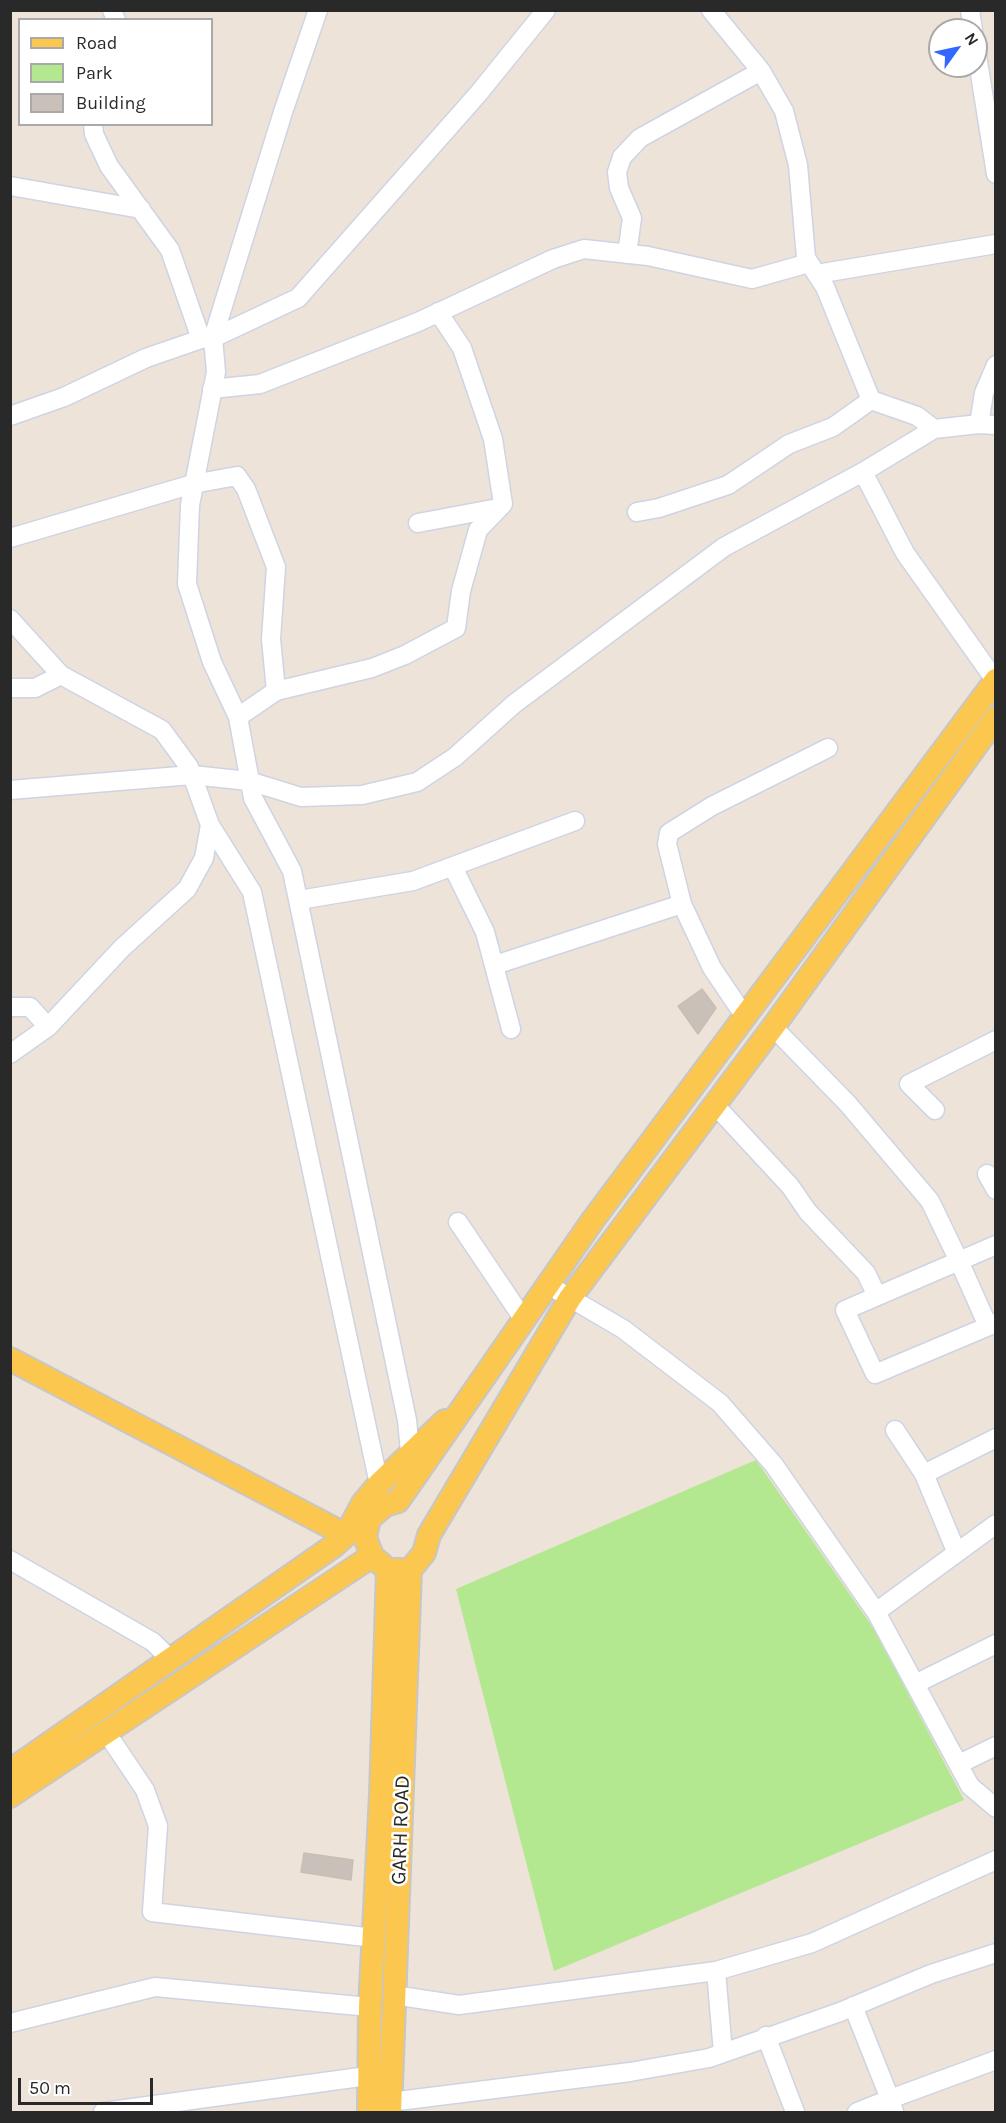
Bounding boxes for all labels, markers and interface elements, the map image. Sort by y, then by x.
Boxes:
legend [18,18,213,126]
north arrow [928,18,988,78]
text: N [961,29,983,49]
text: Road [76,32,117,54]
text: Park [76,62,113,84]
text: Building [76,92,146,114]
street label: GARH ROAD [386,1775,416,1885]
scale bar [21,2066,156,2104]
text: 50 m [29,2077,71,2099]

